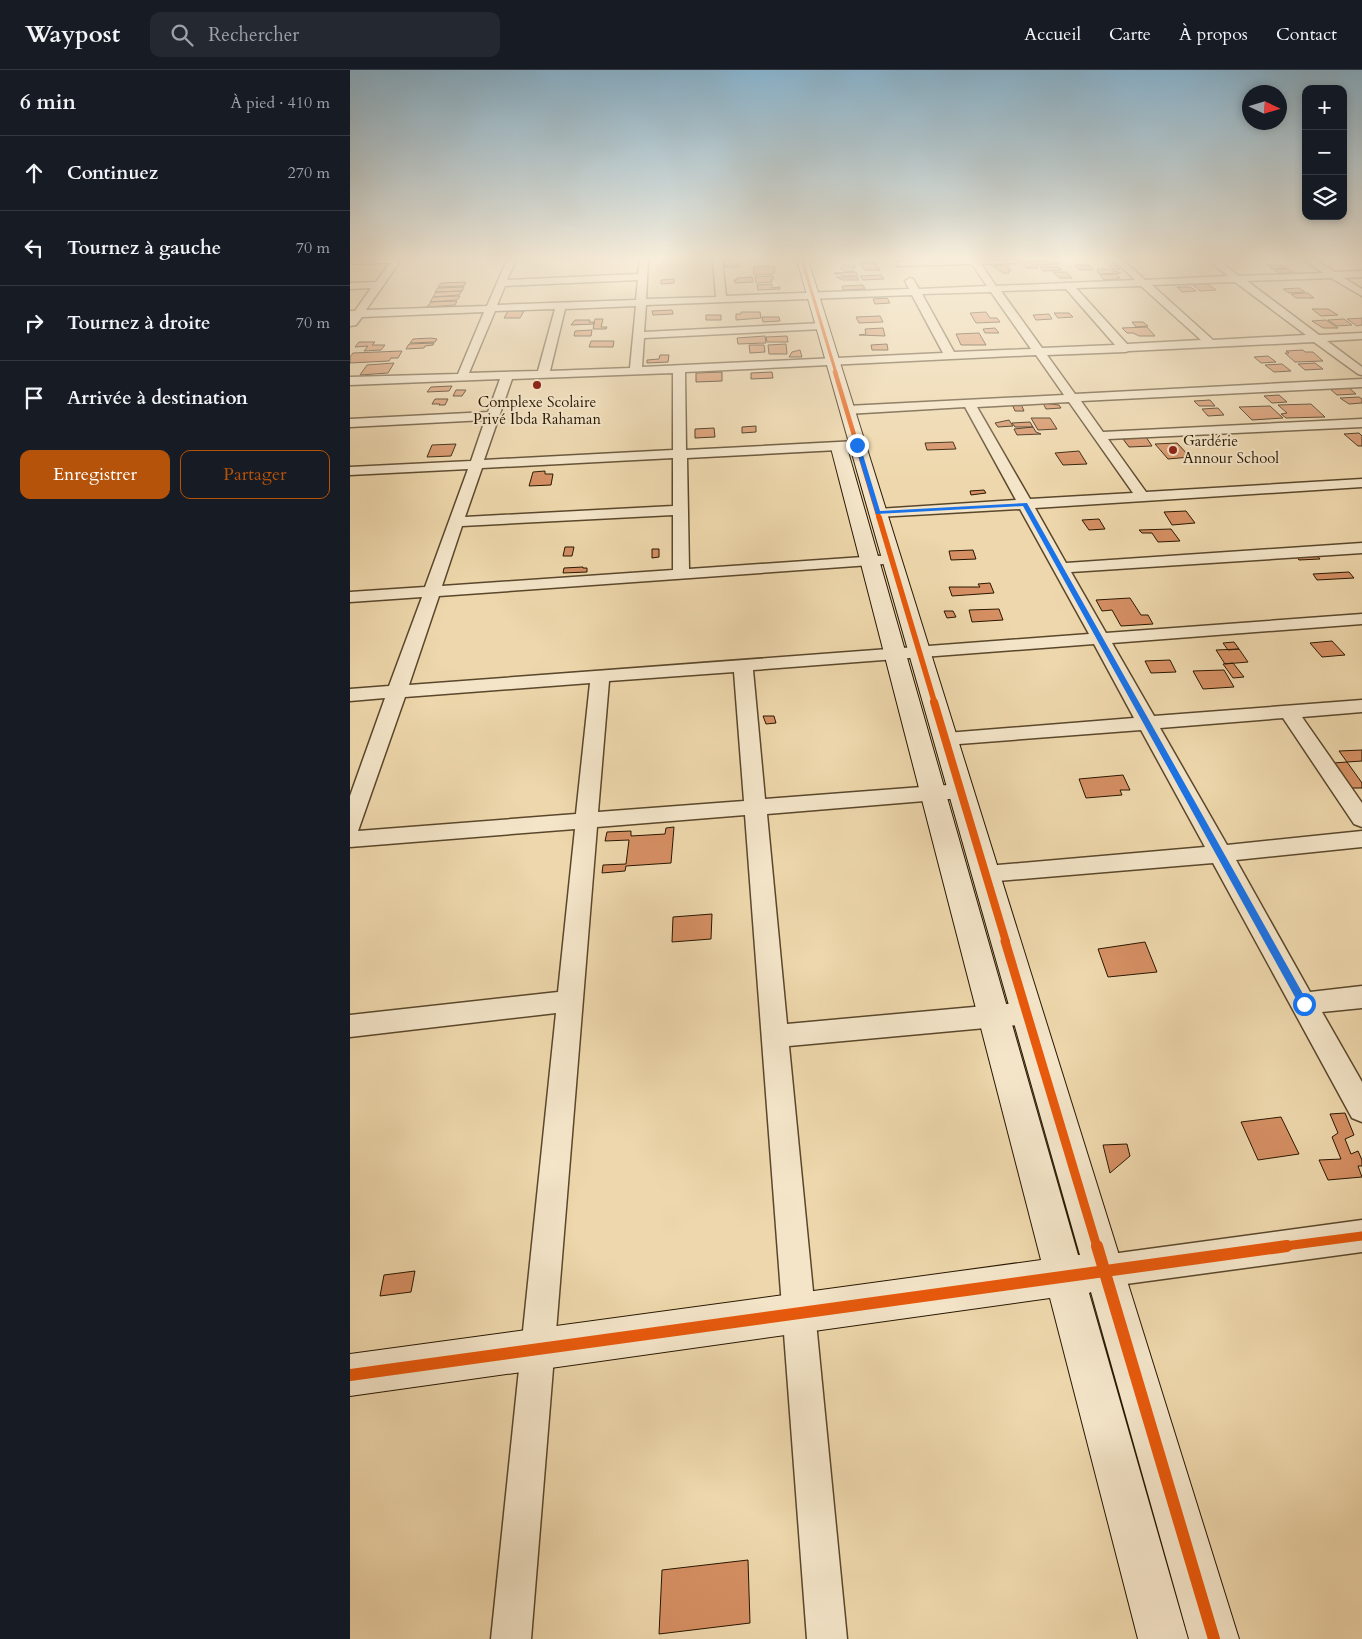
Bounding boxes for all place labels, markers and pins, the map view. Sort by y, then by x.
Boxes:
marker: Complexe Scolaire Privé Ibda Rahaman [531,379,543,391]
place label: Complexe Scolaire Privé Ibda Rahaman [473,392,601,429]
place label: Gardérie Annour School [1183,431,1279,468]
marker: Gardérie Annour School [1167,444,1179,456]

